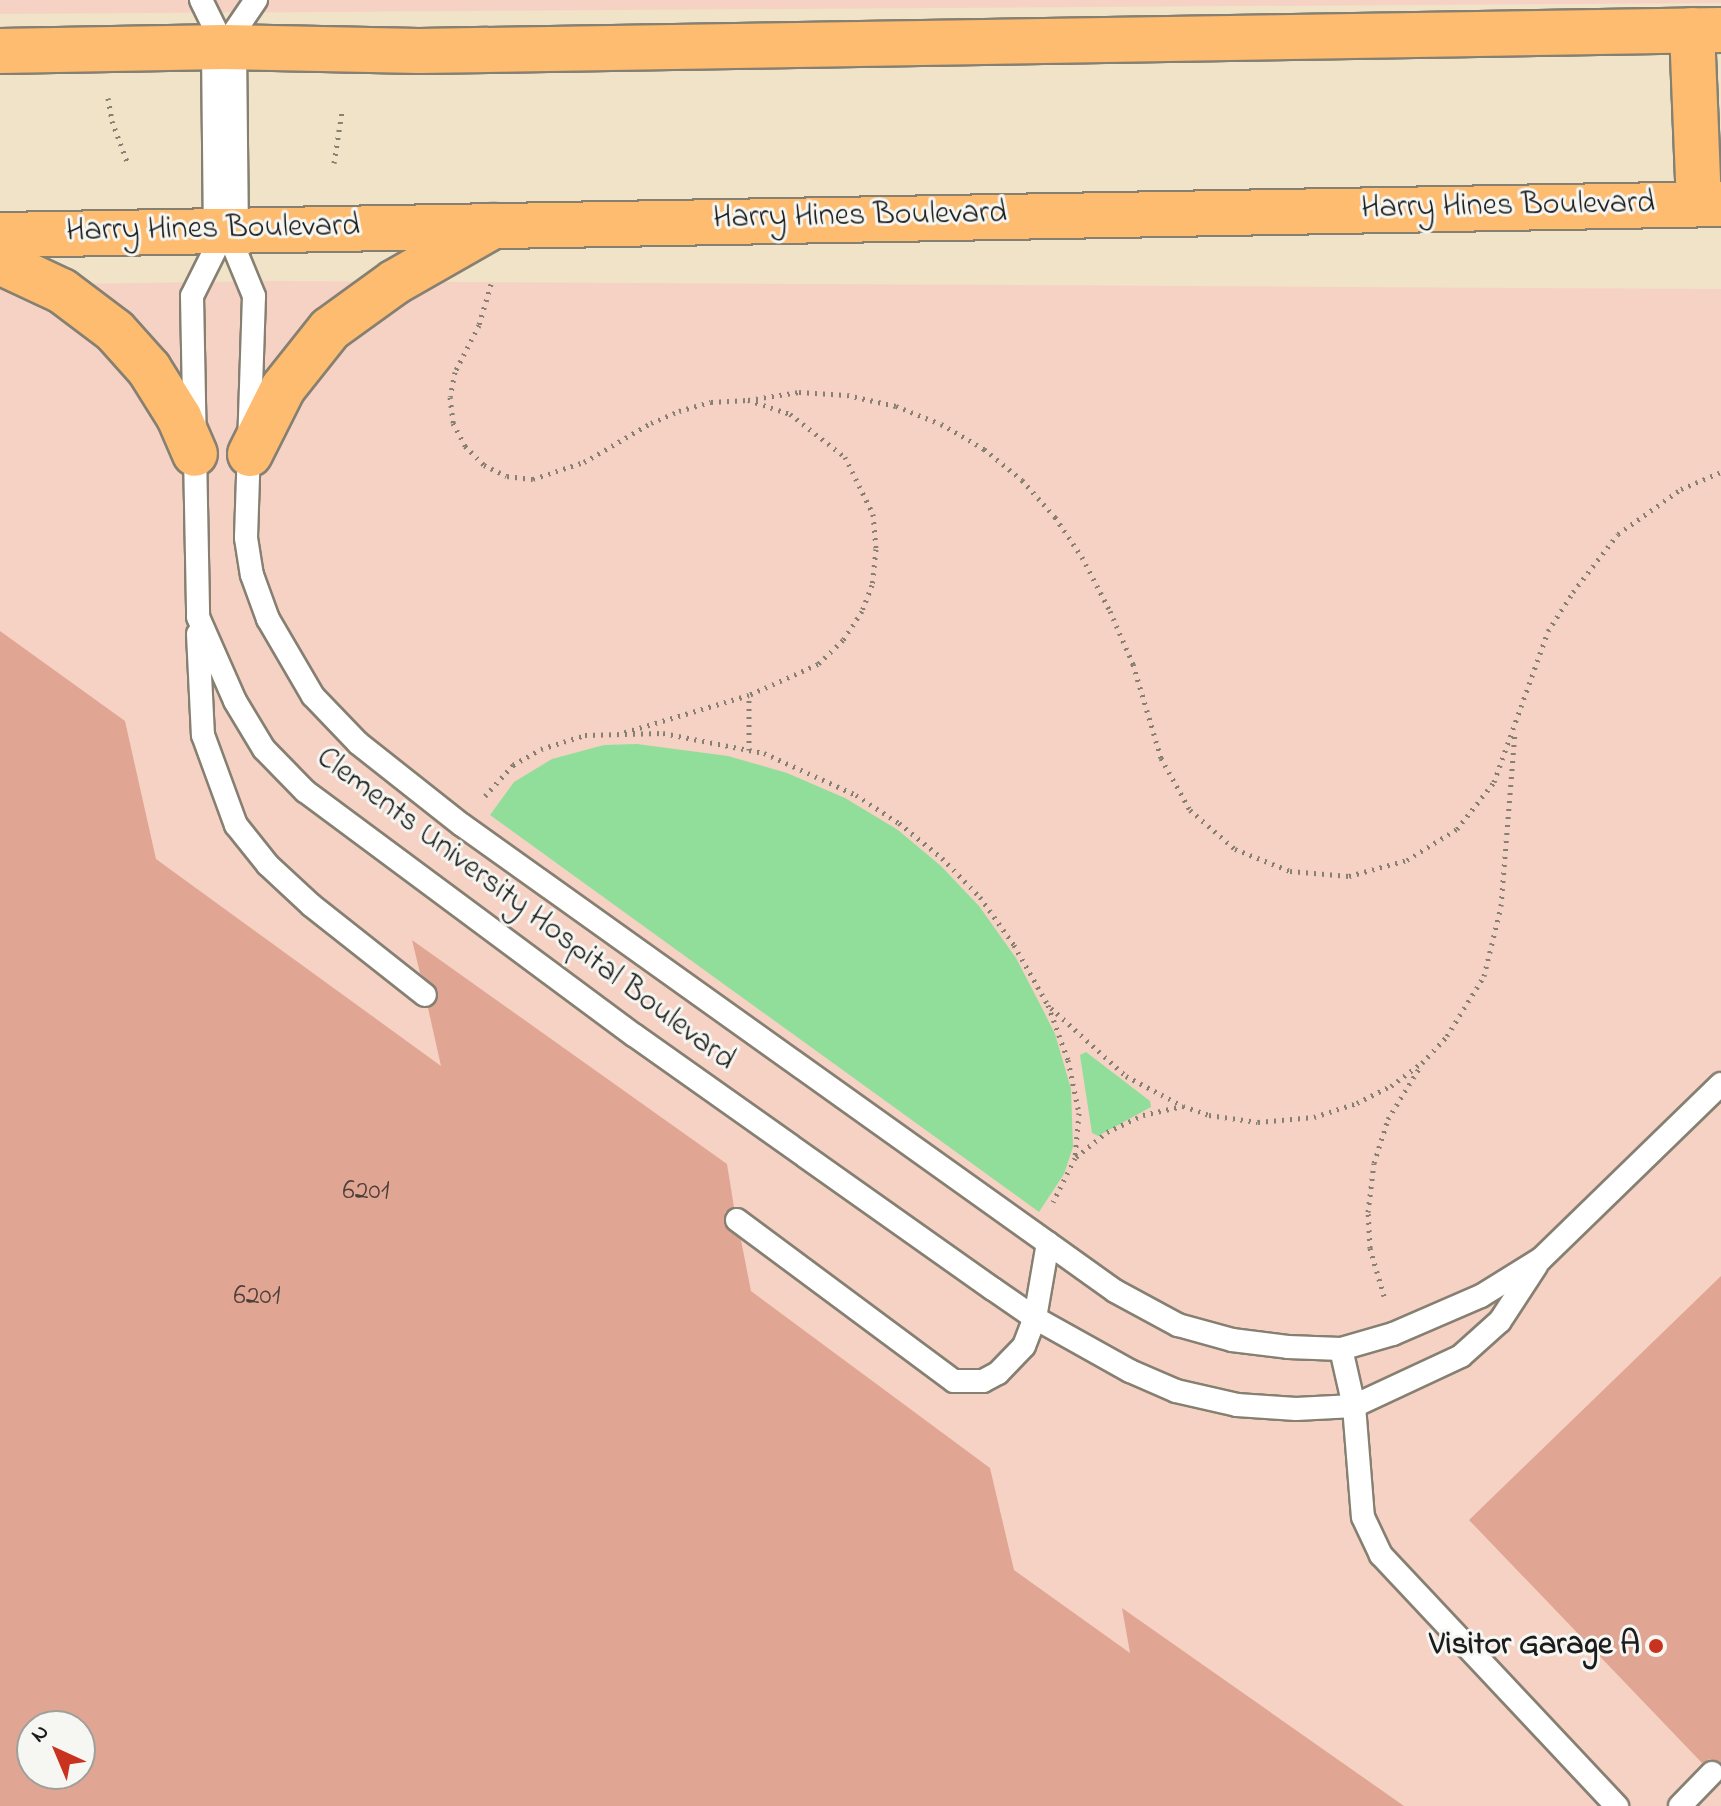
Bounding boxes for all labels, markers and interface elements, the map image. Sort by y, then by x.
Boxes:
street label: Harry Hines Boulevard [1361,185,1655,229]
street label: Harry Hines Boulevard [713,195,1007,239]
street label: Harry Hines Boulevard [66,208,360,252]
street label: Clements University Hospital Boulevard [308,740,742,1080]
house number: 6201 [342,1175,390,1209]
house number: 6201 [233,1280,281,1314]
place label: Visitor Garage A [1429,1627,1640,1665]
marker: Visitor Garage A [1647,1637,1665,1655]
north arrow [16,1710,96,1790]
text: N [24,1718,57,1751]

